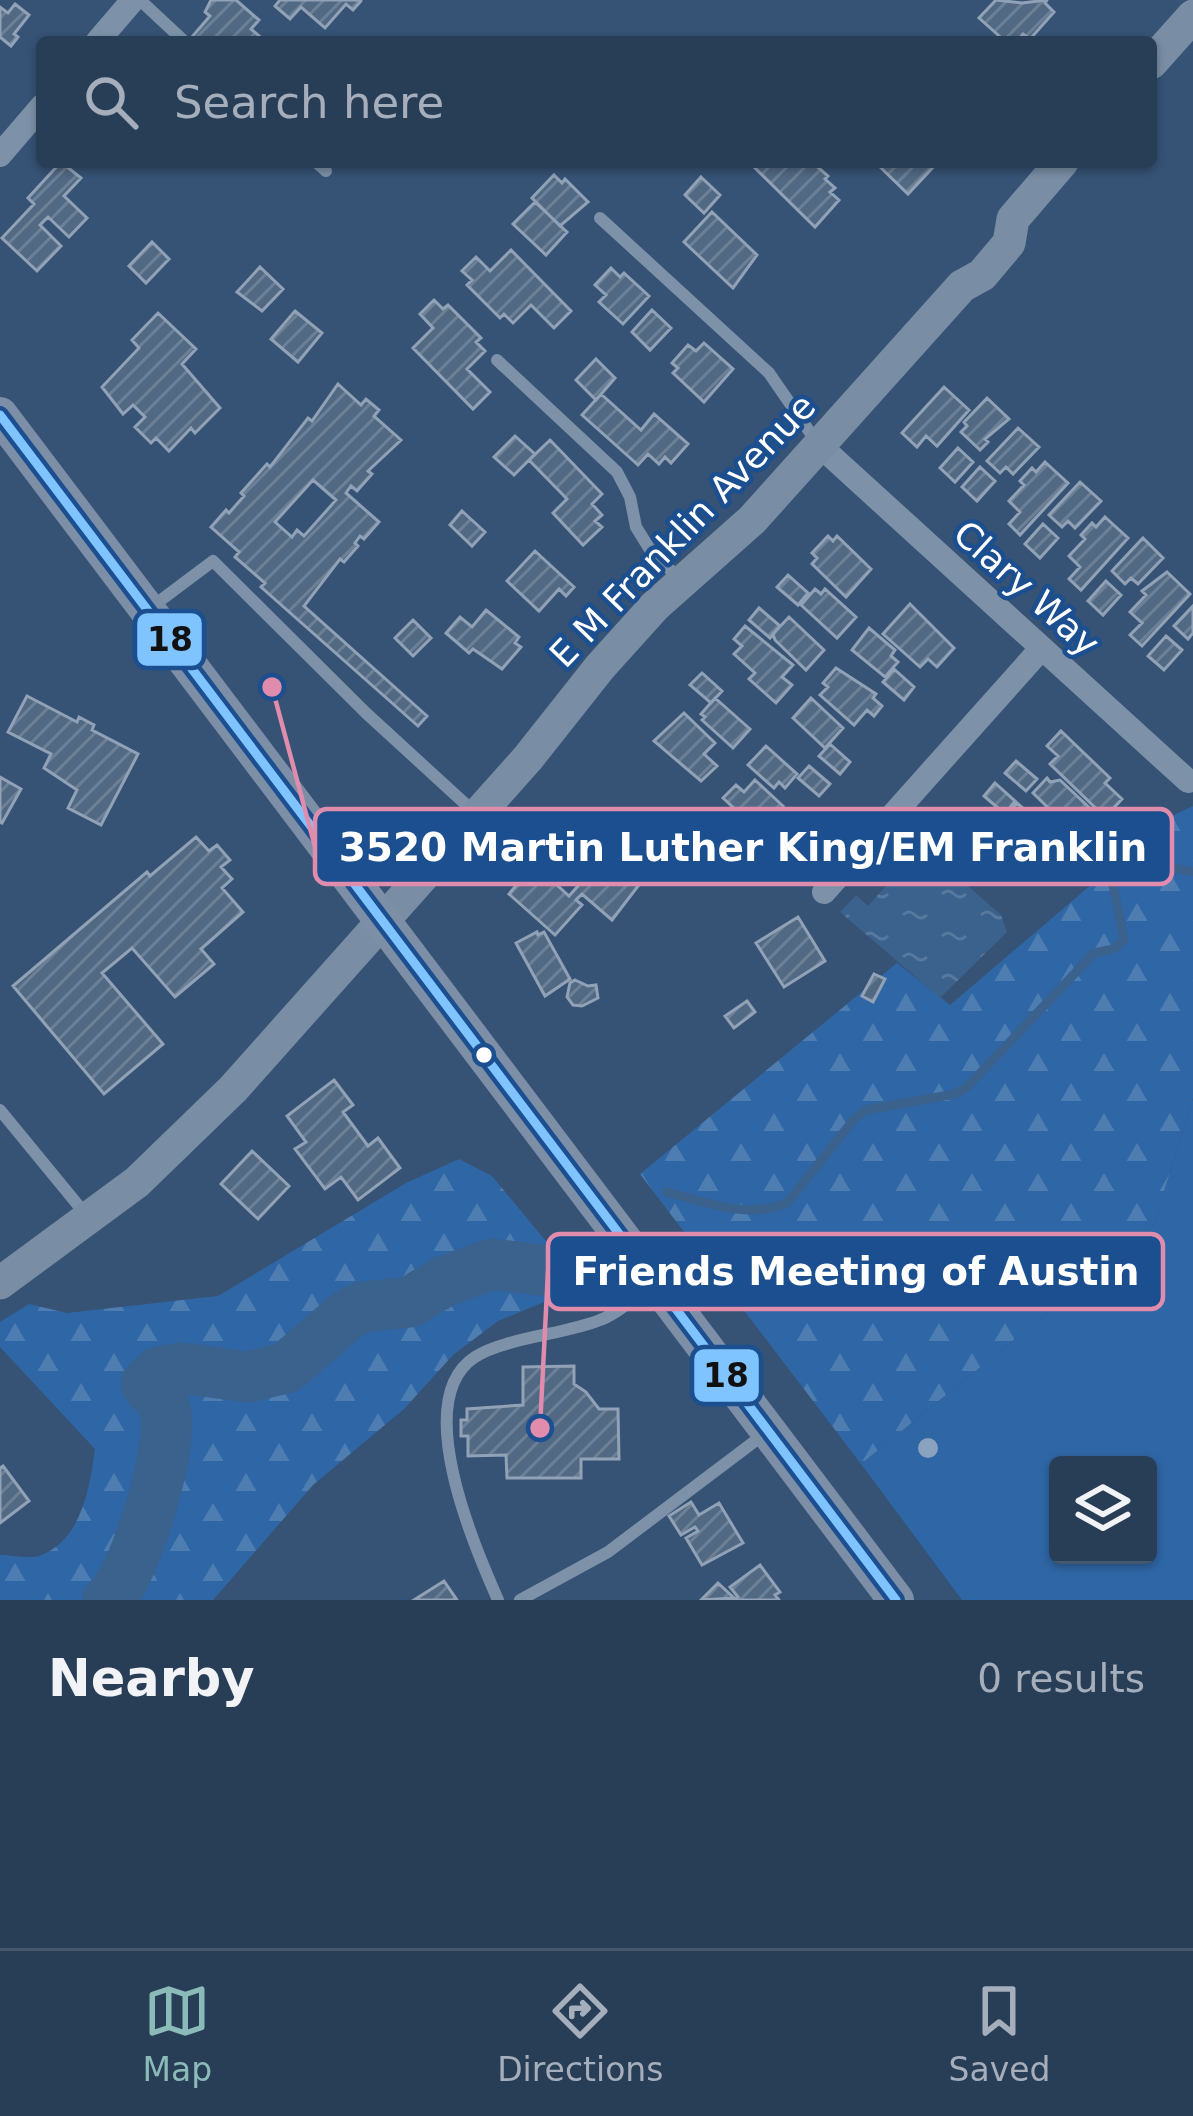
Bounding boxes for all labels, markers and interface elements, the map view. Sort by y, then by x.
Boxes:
search box [36,36,1157,168]
icon: search [78,69,144,135]
text: Search here [174,76,444,129]
street label: E M Franklin Avenue [541,385,823,675]
street label: Clary Way [946,512,1108,664]
line badge: 18 [135,611,204,668]
text: 18 [147,620,193,659]
callout: 3520 Martin Luther King/EM Franklin [315,809,1172,884]
text: 3520 Martin Luther King/EM Franklin [339,825,1147,870]
unlabelled marker [473,1044,495,1066]
callout: Friends Meeting of Austin [548,1234,1163,1309]
text: Friends Meeting of Austin [573,1249,1139,1294]
line badge: 18 [692,1347,761,1404]
text: 18 [703,1356,749,1395]
map controls [1049,1456,1157,1564]
button: layers [1049,1456,1157,1564]
text: Nearby [48,1649,255,1708]
text: 0 results [977,1656,1145,1701]
tab: Map [143,1978,212,2089]
tab: Directions [497,1978,663,2089]
tab: Saved [949,1978,1050,2089]

